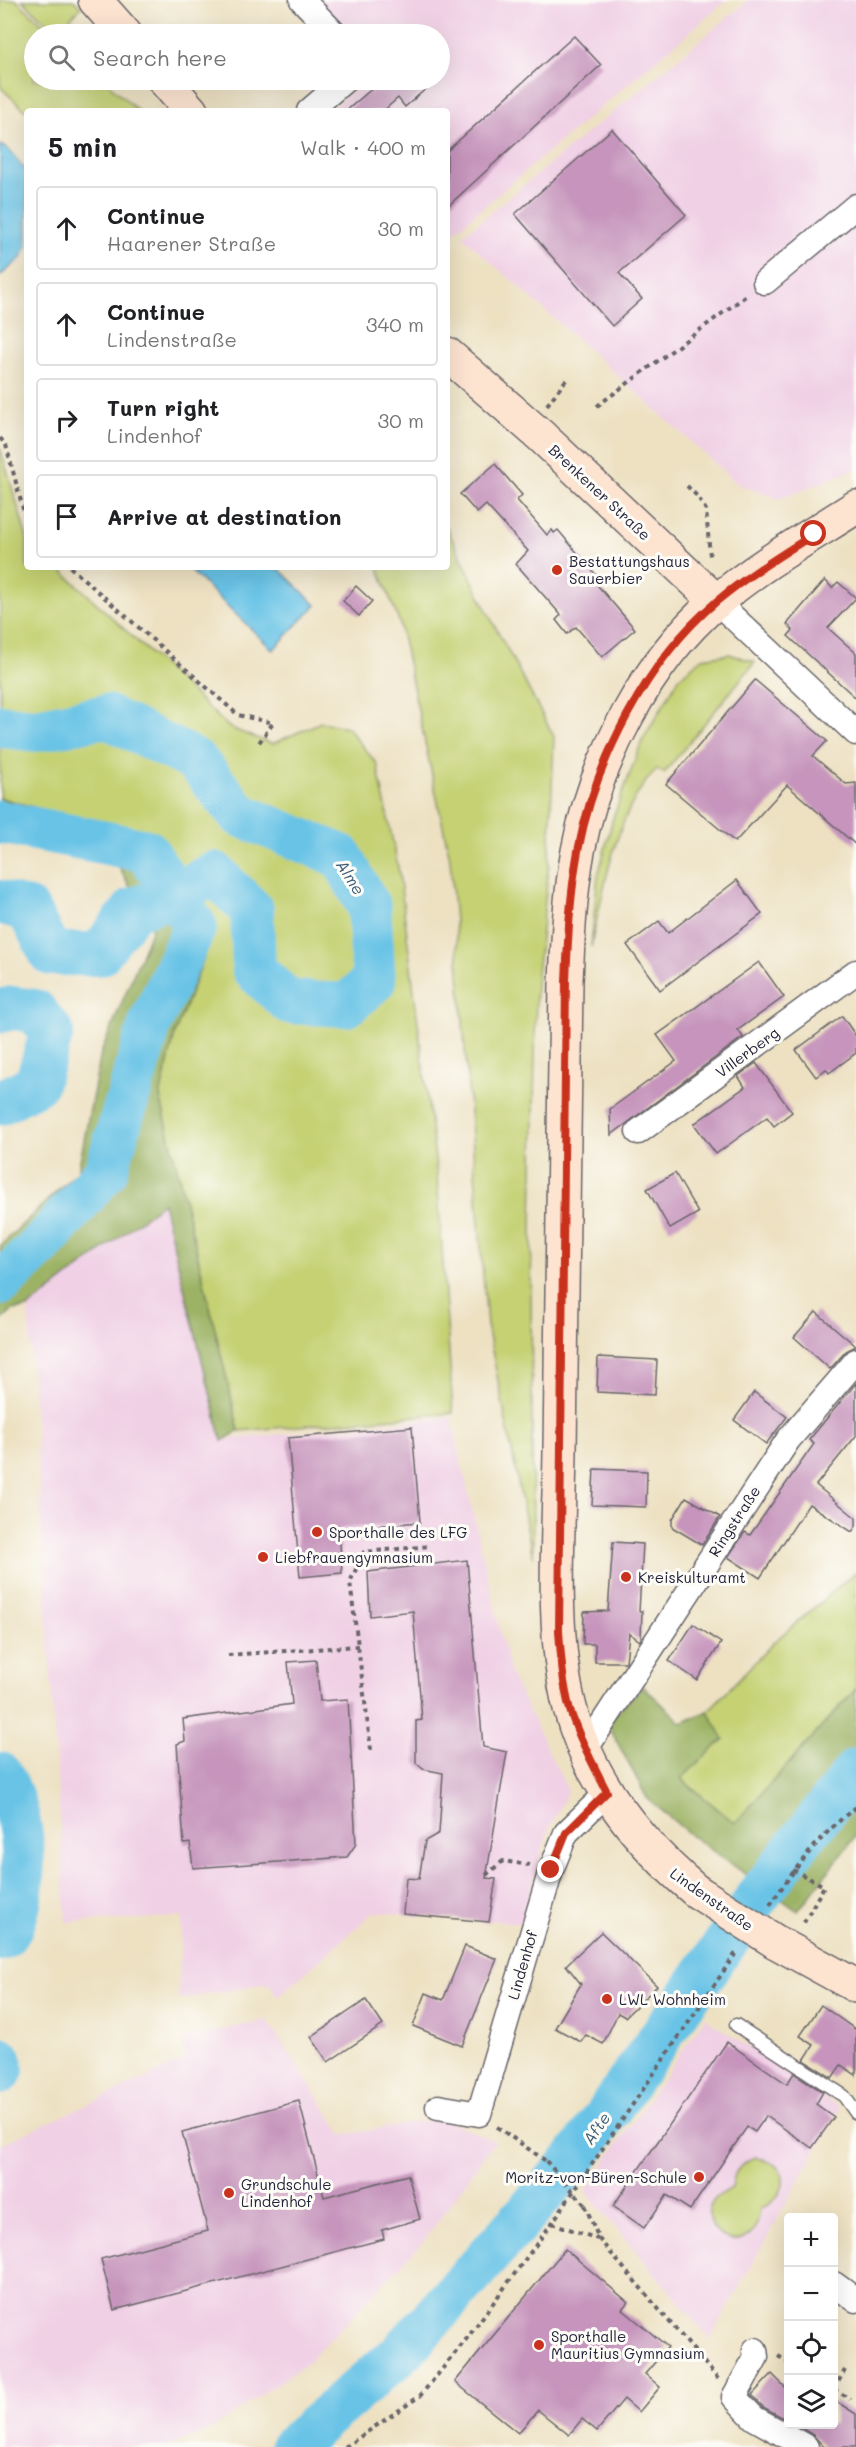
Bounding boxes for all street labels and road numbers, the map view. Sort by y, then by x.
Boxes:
street label: Brenkener Straße [545,440,655,544]
street label: Villerberg [711,1022,783,1082]
street label: Ringstraße [704,1482,764,1560]
street label: Lindenstraße [666,1863,758,1935]
street label: Lindenhof [503,1927,542,2002]

